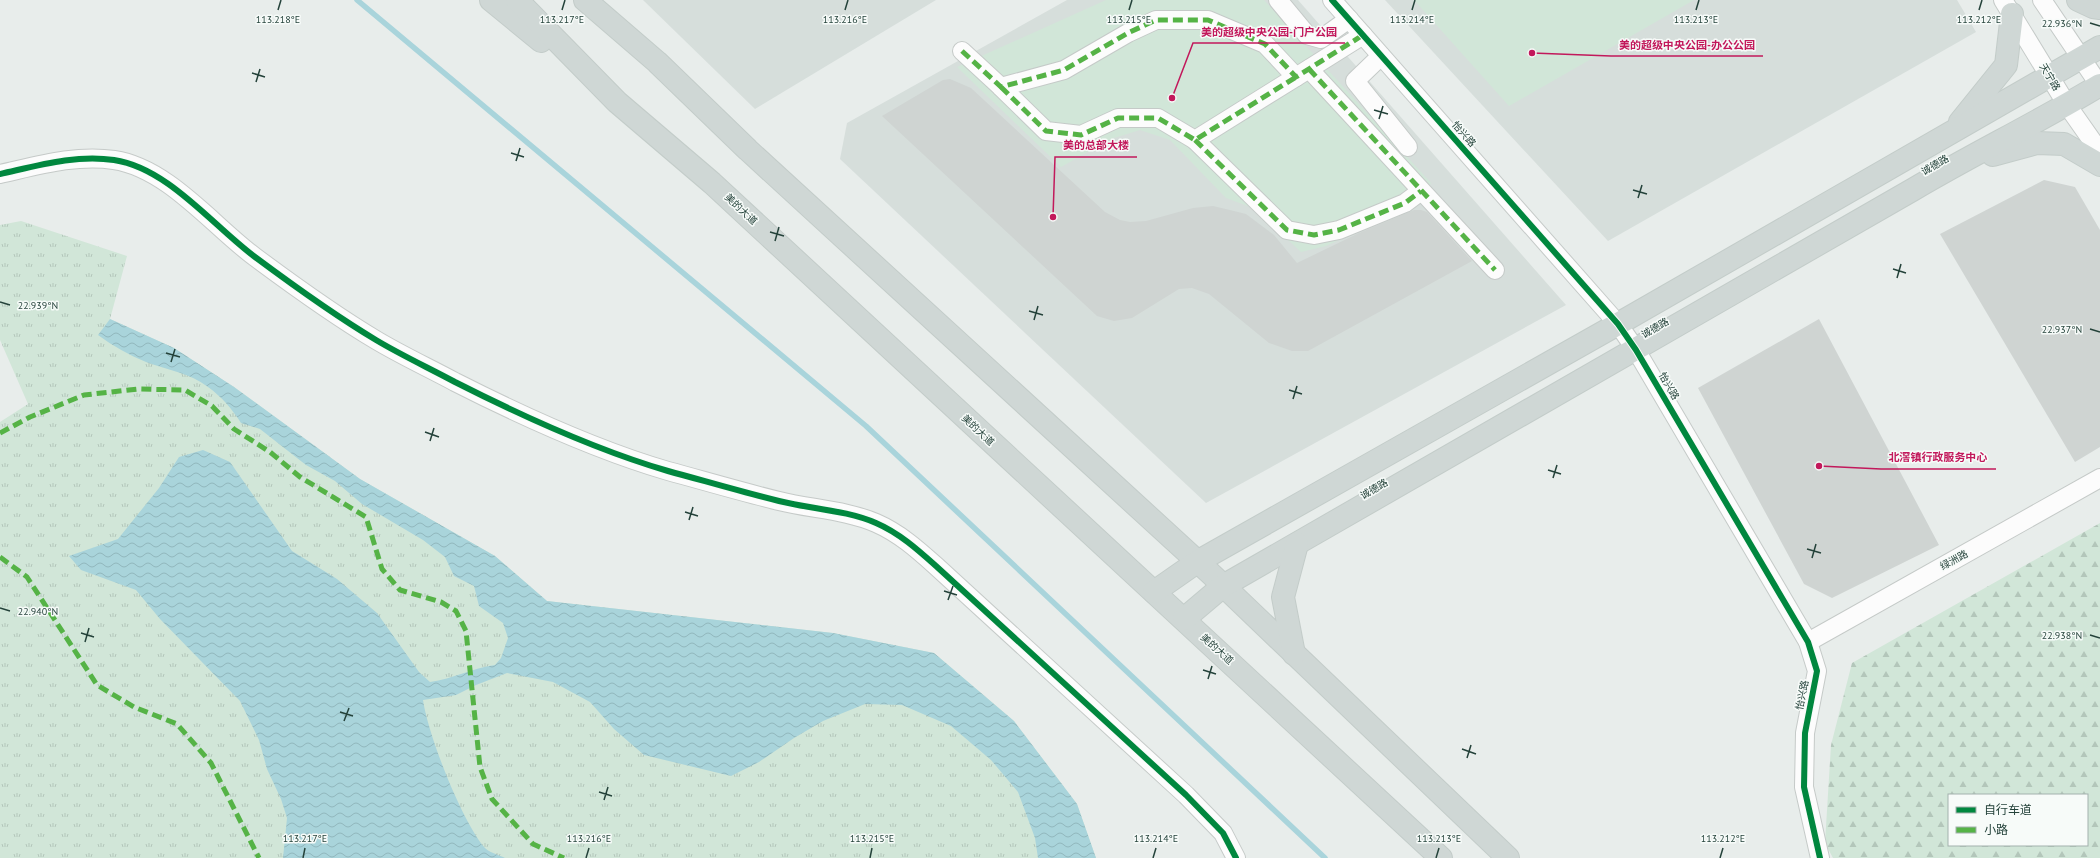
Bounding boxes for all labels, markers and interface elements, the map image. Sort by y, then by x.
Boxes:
text: 113.218°E [256,13,300,26]
text: 113.217°E [540,13,584,26]
text: 113.216°E [823,13,867,26]
text: 113.215°E [1107,13,1151,26]
text: 113.214°E [1390,13,1434,26]
text: 113.213°E [1674,13,1718,26]
text: 113.212°E [1957,13,2001,26]
text: 22.936°N [2042,17,2082,30]
callout: 美的超级中央公园-门户公园 [1193,20,1345,43]
text: 美的超级中央公园-门户公园 [1201,25,1337,39]
callout: 美的超级中央公园-办公公园 [1611,33,1763,56]
text: 美的超级中央公园-办公公园 [1619,38,1755,52]
street label: 天宁路 [2037,61,2063,93]
street label: 怡兴路 [1449,118,1479,150]
callout: 美的总部大楼 [1055,134,1137,157]
text: 美的总部大楼 [1063,138,1129,152]
street label: 诚德路 [1919,152,1951,178]
street label: 美的大道 [722,191,760,227]
text: 22.939°N [18,299,58,312]
street label: 诚德路 [1639,315,1671,341]
text: 22.937°N [2042,323,2082,336]
street label: 怡兴路 [1656,370,1682,402]
street label: 美的大道 [959,412,997,448]
callout: 北滘镇行政服务中心 [1881,446,1996,469]
text: 北滘镇行政服务中心 [1889,450,1988,464]
street label: 诚德路 [1358,476,1390,502]
street label: 绿洲路 [1938,547,1970,573]
text: 22.940°N [18,605,58,618]
text: 22.938°N [2042,629,2082,642]
street label: 美的大道 [1198,631,1236,667]
street label: 怡兴路 [1793,679,1811,711]
legend [1948,794,2088,846]
text: 自行车道 [1984,802,2032,817]
text: 小路 [1984,822,2008,837]
text: 113.217°E [283,832,327,845]
text: 113.216°E [567,832,611,845]
text: 113.215°E [850,832,894,845]
text: 113.214°E [1134,832,1178,845]
text: 113.213°E [1417,832,1461,845]
text: 113.212°E [1701,832,1745,845]

